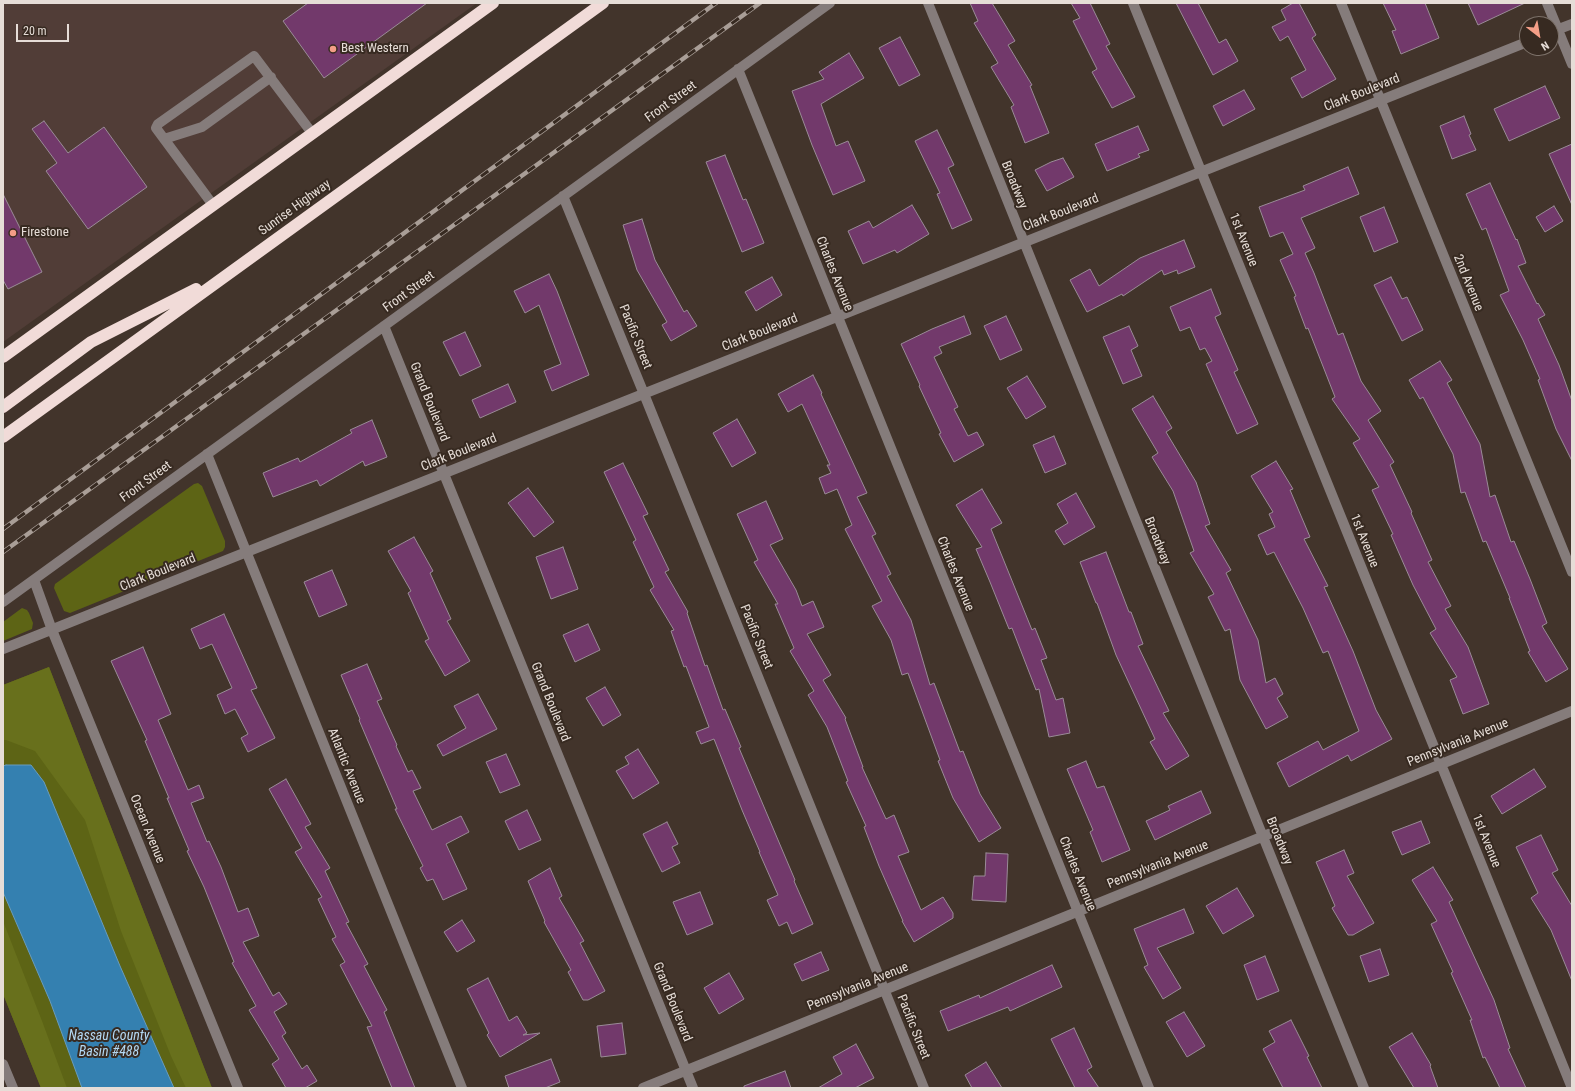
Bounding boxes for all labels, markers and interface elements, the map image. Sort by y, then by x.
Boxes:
scale bar [18,16,71,42]
north arrow [1519,16,1559,56]
text: 20 m [23,24,47,38]
text: N [1539,39,1551,53]
place label: Best Western [341,41,409,57]
marker: Best Western [328,44,338,54]
street label: Clark Boulevard [1322,71,1402,115]
street label: Front Street [642,78,700,126]
street label: Broadway [997,159,1031,211]
street label: Sunrise Highway [256,177,334,239]
street label: Clark Boulevard [1021,191,1101,235]
street label: 1st Avenue [1225,211,1261,269]
place label: Firestone [21,225,69,241]
marker: Firestone [8,228,18,238]
street label: Charles Avenue [812,234,856,314]
street label: 2nd Avenue [1450,252,1486,314]
street label: Front Street [380,268,438,316]
street label: Pacific Street [615,302,655,372]
street label: Clark Boulevard [720,311,800,355]
street label: Grand Boulevard [406,360,452,444]
street label: Clark Boulevard [419,431,499,475]
street label: Front Street [117,458,175,506]
street label: 1st Avenue [1346,512,1382,570]
street label: Broadway [1140,515,1174,567]
street label: Charles Avenue [933,534,977,614]
street label: Clark Boulevard [118,551,198,595]
street label: Pacific Street [736,602,776,672]
street label: Grand Boulevard [527,660,573,744]
street label: Pennsylvania Avenue [1405,716,1511,770]
street label: Atlantic Avenue [324,726,368,806]
street label: Ocean Avenue [126,792,168,866]
street label: 1st Avenue [1468,812,1504,870]
street label: Broadway [1262,815,1296,867]
street label: Charles Avenue [1055,834,1099,914]
street label: Pennsylvania Avenue [1105,838,1211,892]
street label: Grand Boulevard [649,960,695,1044]
street label: Pennsylvania Avenue [805,960,911,1014]
street label: Pacific Street [893,992,933,1062]
water label: Nassau County Basin #488 [69,1028,149,1060]

